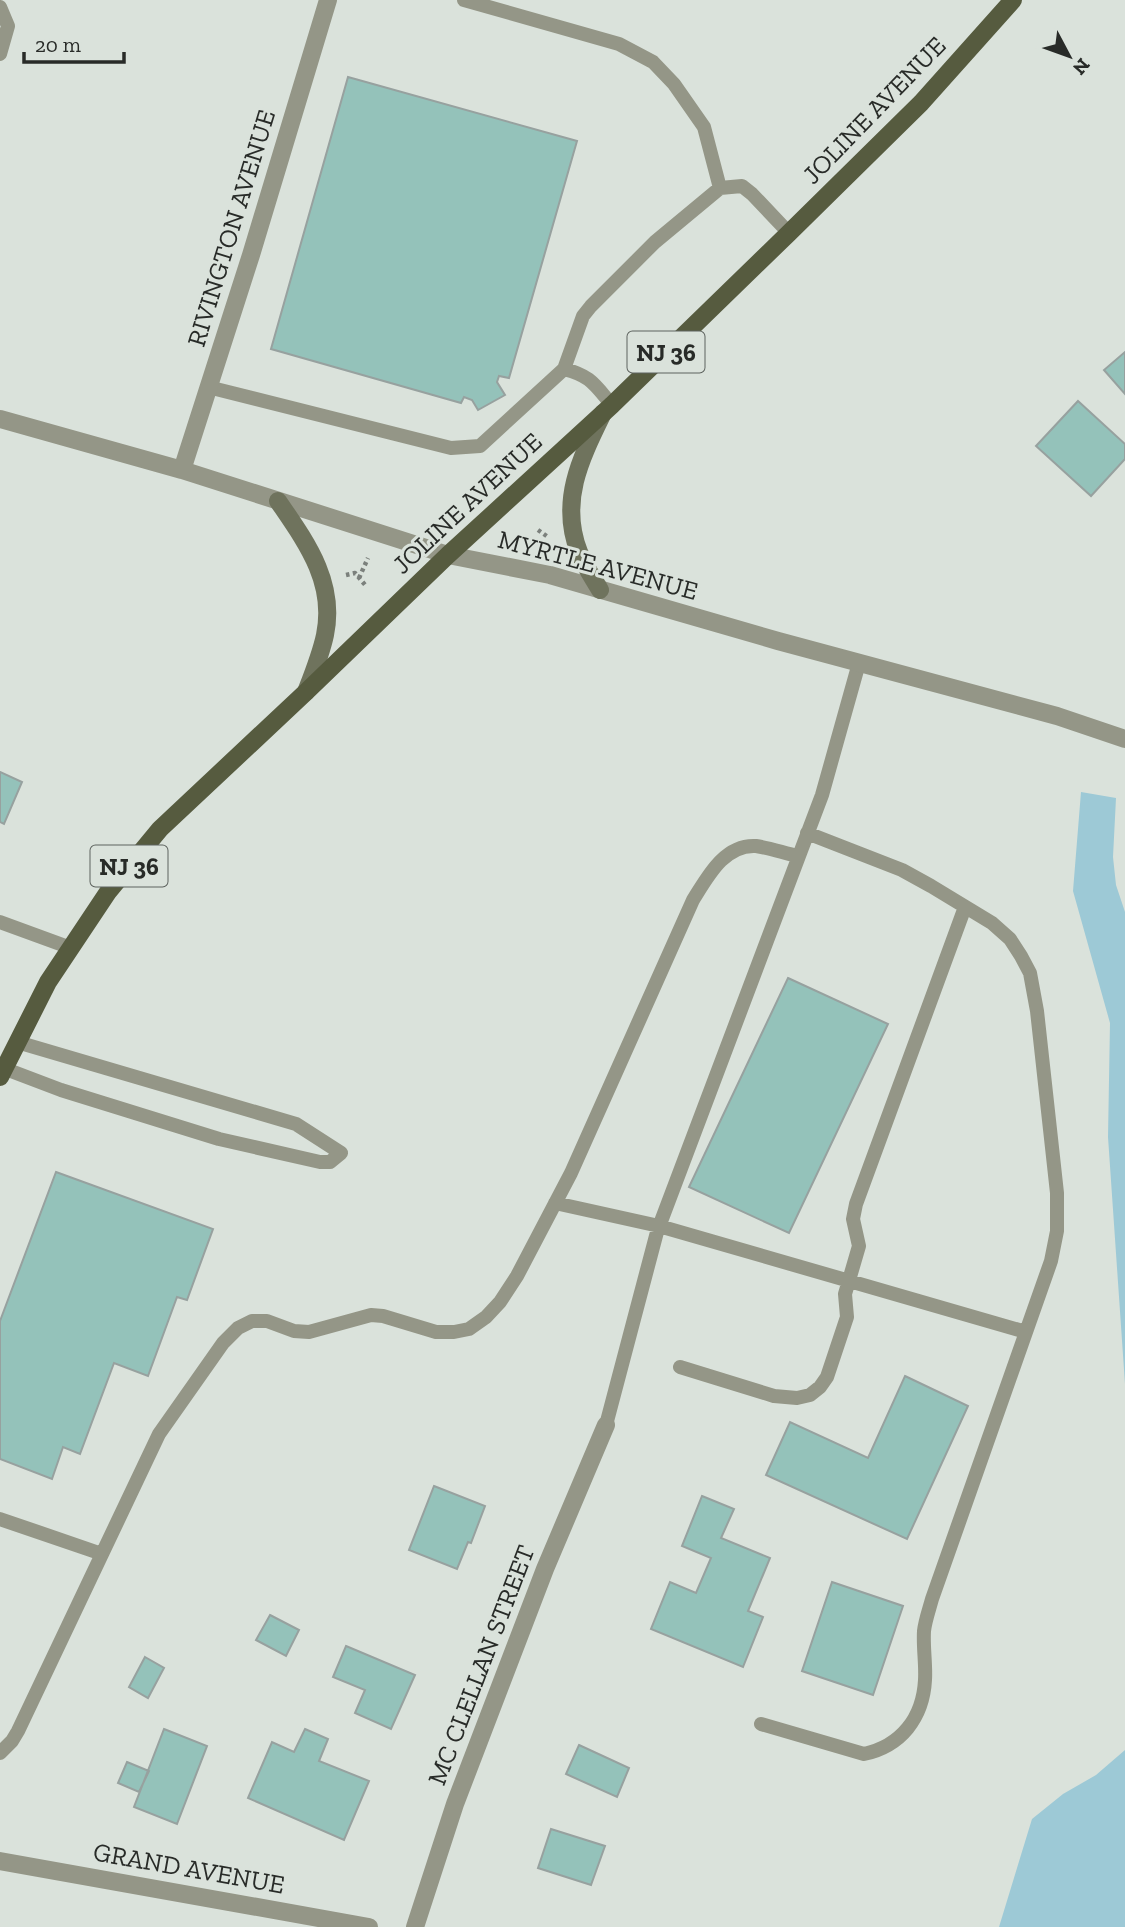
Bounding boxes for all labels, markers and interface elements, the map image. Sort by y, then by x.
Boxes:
scale bar [24,21,124,65]
north arrow [1034,21,1104,91]
street label: JOLINE AVENUE [796,30,952,190]
text: 20 m [35,32,81,57]
text: N [1068,54,1095,80]
street label: RIVINGTON AVENUE [180,106,282,350]
road number: NJ 36 [628,332,704,372]
street label: JOLINE AVENUE [386,426,548,580]
street label: MYRTLE AVENUE [494,523,702,607]
road number: NJ 36 [90,846,168,886]
street label: MC CLELLAN STREET [420,1540,542,1790]
street label: GRAND AVENUE [91,1835,287,1901]

